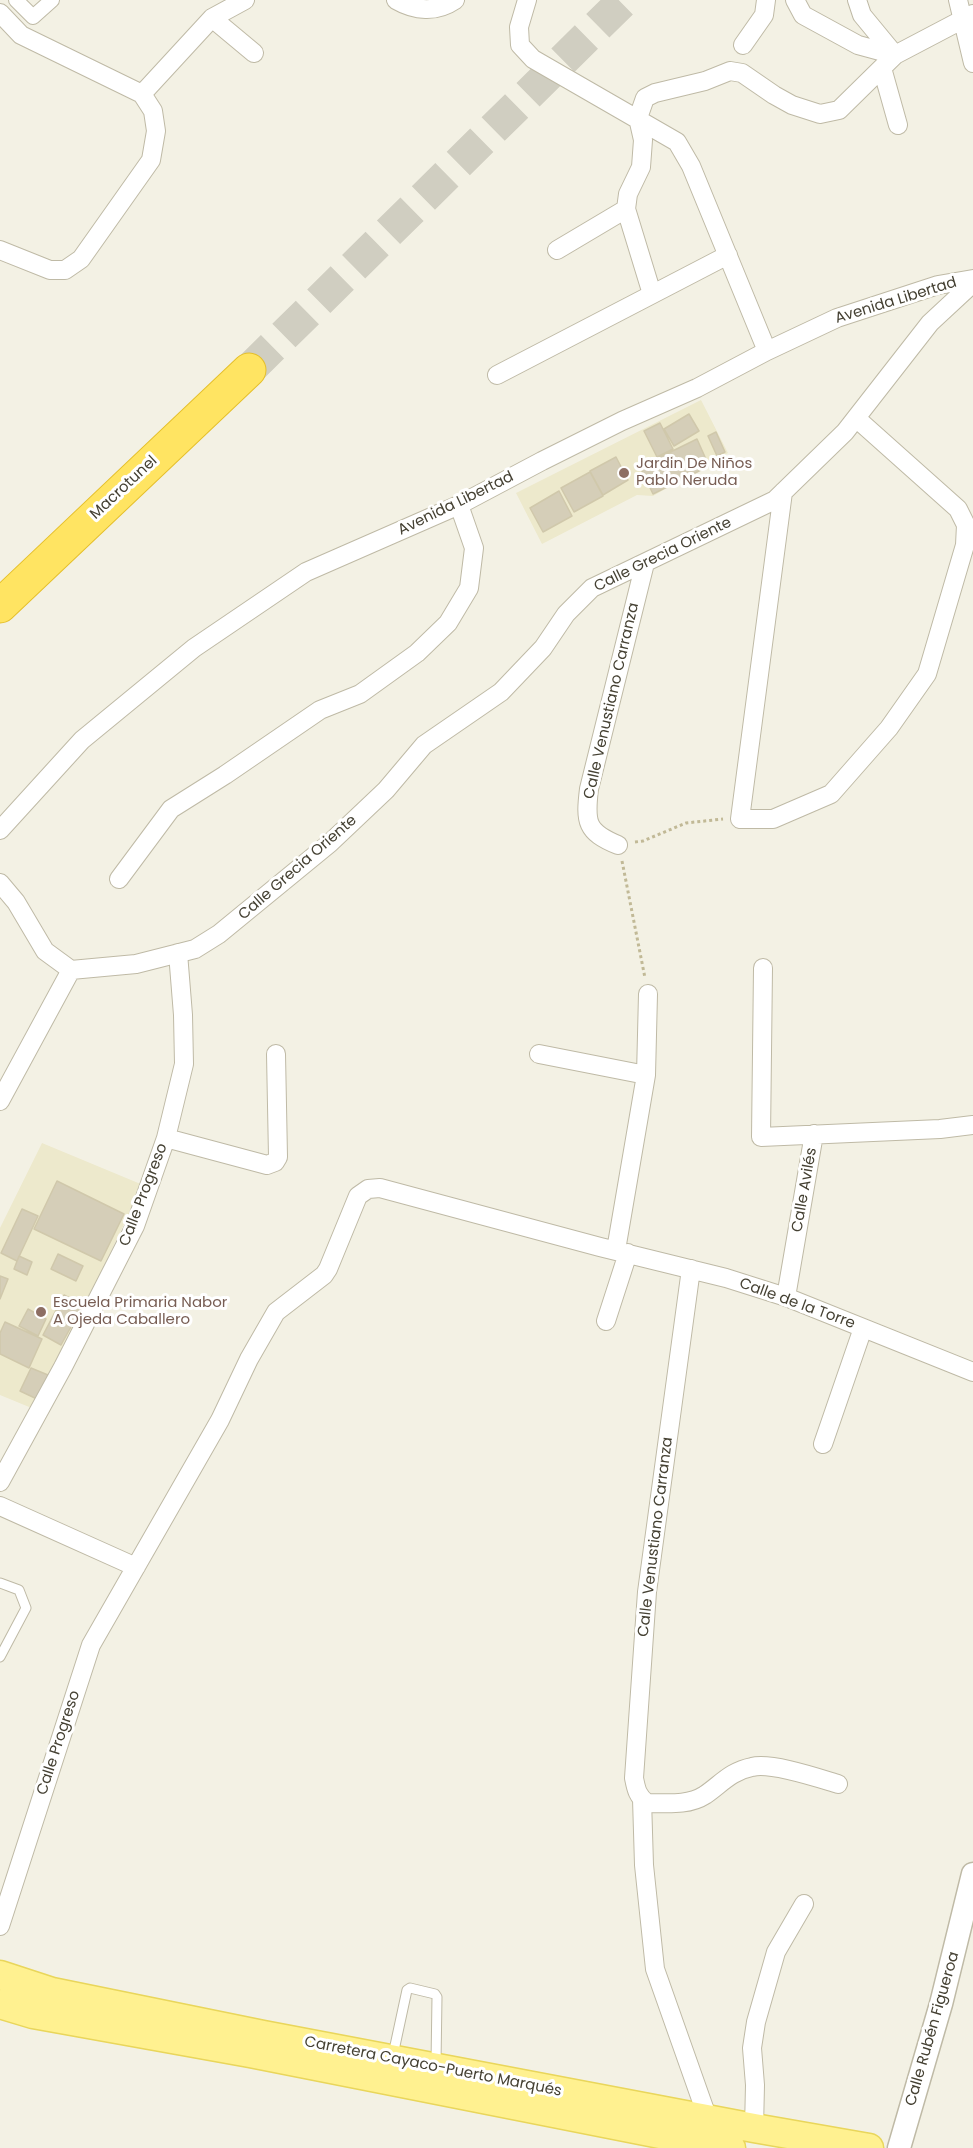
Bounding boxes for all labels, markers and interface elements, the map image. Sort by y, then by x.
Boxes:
street label: Avenida Libertad [833,274,959,328]
street label: Macrotunel [87,452,161,524]
place label: Jardin De Niños Pablo Neruda [636,455,752,490]
marker: Jardin De Niños Pablo Neruda [617,466,631,480]
street label: Avenida Libertad [395,468,517,540]
street label: Calle Grecia Oriente [591,514,735,596]
street label: Calle Venustiano Carranza [581,601,643,801]
street label: Calle Grecia Oriente [235,812,361,924]
street label: Calle Progreso [116,1141,172,1249]
street label: Calle Avilés [789,1146,821,1234]
street label: Calle de la Torre [737,1275,857,1333]
place label: Escuela Primaria Nabor A Ojeda Caballero [53,1294,227,1329]
marker: Escuela Primaria Nabor A Ojeda Caballero [34,1305,48,1319]
street label: Calle Venustiano Carranza [635,1436,677,1638]
street label: Calle Progreso [34,1689,84,1797]
street label: Calle Rubén Figueroa [902,1950,964,2108]
street label: Carretera Cayaco-Puerto Marqués [303,2033,563,2101]

